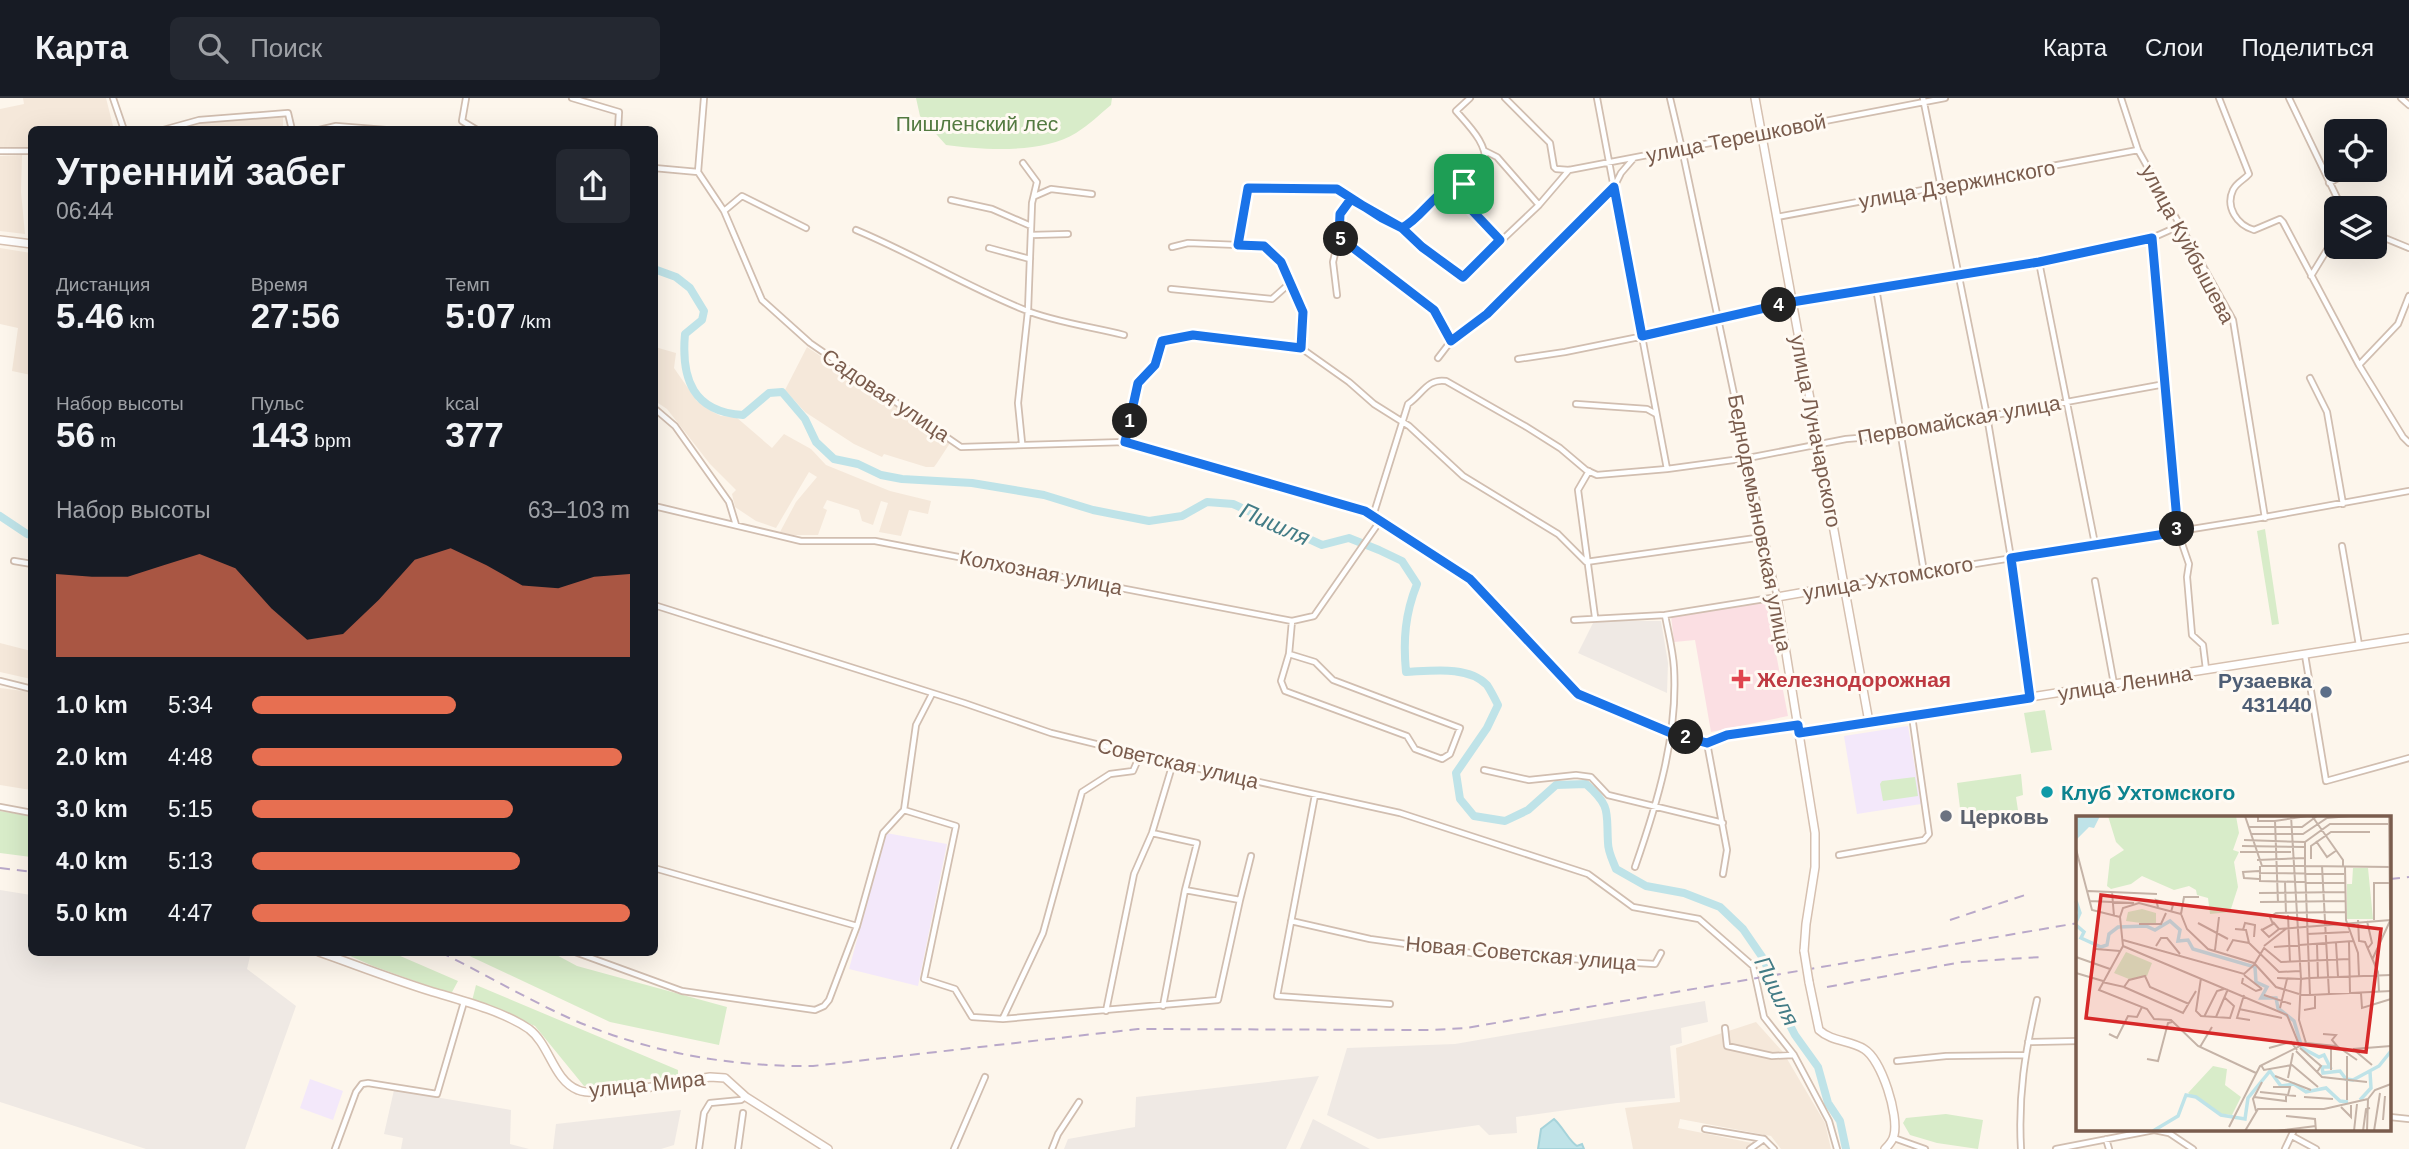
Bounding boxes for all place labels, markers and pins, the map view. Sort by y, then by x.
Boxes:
pin [1434,154,1494,214]
pin: 5 [1324,222,1358,256]
pin: 4 [1762,288,1796,322]
pin: 1 [1112,404,1148,438]
pin: 3 [2160,512,2194,546]
place label: Железнодорожная [1756,668,1951,691]
marker: Железнодорожная [1731,669,1751,689]
place label: Рузаевка 431440 [2218,669,2312,716]
marker: Рузаевка 431440 [2318,684,2334,700]
pin: 2 [1668,720,1704,754]
place label: Клуб Ухтомского [2061,781,2235,804]
marker: Клуб Ухтомского [2039,784,2055,800]
place label: Церковь [1960,805,2049,828]
marker: Церковь [1938,808,1954,824]

